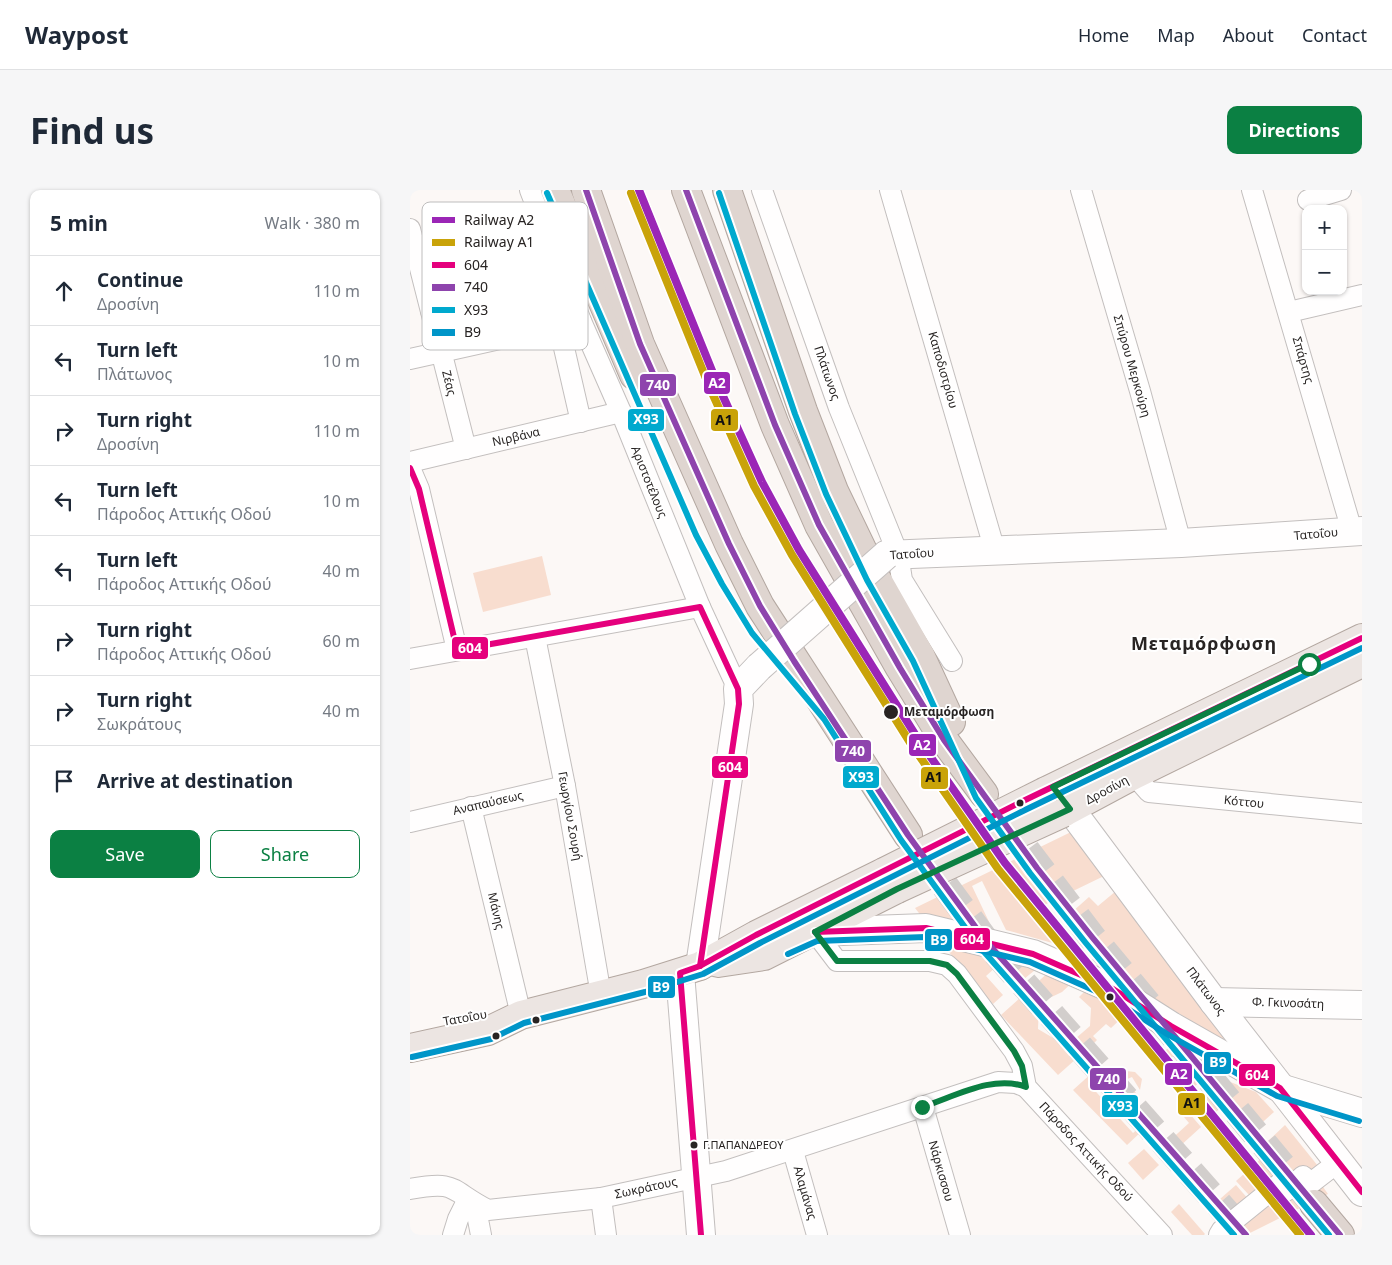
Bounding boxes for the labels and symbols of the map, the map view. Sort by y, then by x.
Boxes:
legend [422,202,588,350]
text: Railway A2 [464,210,534,229]
text: Railway A1 [464,232,534,251]
text: 604 [464,255,488,274]
text: 740 [464,277,488,296]
text: X93 [464,300,488,319]
street label: Σπύρου Μερκούρη [1110,313,1155,419]
text: Β9 [464,322,481,341]
street label: Καποδιστρίου [924,329,963,410]
street label: Σπάρτης [1289,334,1318,385]
street label: Πλάτωνος [810,343,845,402]
street label: Ζέας [438,368,461,397]
line badge: A2 [703,371,731,395]
line badge: 740 [639,373,677,397]
text: A2 [708,373,726,392]
text: 740 [646,375,670,394]
line badge: X93 [627,408,665,432]
line badge: A1 [710,408,739,432]
text: X93 [633,409,659,428]
text: A1 [715,410,733,429]
street label: Νιρβάνα [490,423,542,450]
street label: Αριστοτέλους [627,443,672,521]
street label: Τατοΐου [1293,523,1339,544]
street label: Τατοΐου [889,543,935,564]
district label: Μεταμόρφωση [1131,631,1277,655]
line badge: 604 [451,636,489,660]
text: 604 [458,638,482,657]
route start [1298,653,1321,676]
marker: Μεταμόρφωση [882,703,900,721]
place label: Μεταμόρφωση [904,703,994,720]
line badge: A2 [908,733,937,757]
text: A2 [913,735,931,754]
line badge: 740 [834,739,872,763]
text: 740 [841,741,865,760]
line badge: 604 [711,755,749,779]
text: 604 [718,757,742,776]
line badge: X93 [842,765,880,789]
line badge: A1 [920,766,949,790]
text: X93 [848,767,874,786]
text: A1 [925,767,943,786]
street label: Γεωργίου Σουρή [554,770,587,862]
street label: Δροσίνη [1082,771,1131,808]
street label: Αναπαύσεως [451,786,525,819]
street label: Κόττου [1223,791,1265,812]
unlabelled marker [1015,798,1025,808]
street label: Μάνης [484,891,509,931]
line badge: 604 [953,927,991,951]
line badge: Β9 [924,928,953,952]
text: 604 [960,929,984,948]
text: Β9 [930,930,948,949]
street label: Πλάτωνος [1183,963,1230,1018]
line badge: Β9 [647,975,676,999]
text: Β9 [652,977,670,996]
unlabelled marker [1105,992,1115,1002]
street label: Φ. Γκινοσάτη [1251,993,1325,1012]
street label: Τατοΐου [442,1005,488,1030]
unlabelled marker [531,1015,541,1025]
unlabelled marker [491,1031,501,1041]
line badge: Β9 [1203,1051,1232,1075]
text: Β9 [1209,1052,1227,1071]
line badge: A2 [1164,1062,1193,1086]
line badge: 604 [1238,1063,1276,1087]
text: A2 [1170,1064,1188,1083]
text: 604 [1245,1065,1269,1084]
line badge: 740 [1089,1067,1127,1091]
text: 740 [1096,1069,1120,1088]
line badge: A1 [1177,1092,1206,1116]
text: A1 [1183,1093,1201,1112]
line badge: X93 [1101,1094,1139,1118]
route end [911,1096,934,1119]
text: X93 [1107,1096,1133,1115]
street label: Πάροδος Αττικής Οδού [1035,1098,1137,1205]
place label: Γ.ΠΑΠΑΝΔΡΕΟΥ [703,1137,784,1152]
street label: Νάρκισσου [925,1138,958,1203]
marker: Γ.ΠΑΠΑΝΔΡΕΟΥ [689,1140,699,1150]
street label: Αλαμάνας [790,1164,821,1222]
street label: Σωκράτους [613,1173,679,1202]

